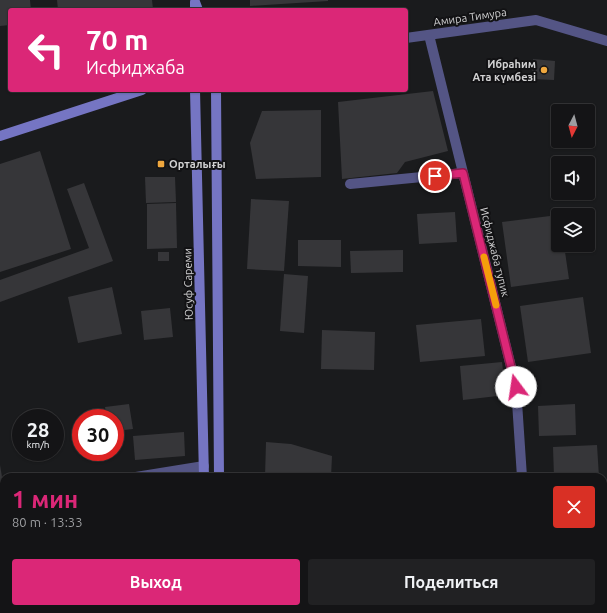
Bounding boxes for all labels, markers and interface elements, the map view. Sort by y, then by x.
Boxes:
street label: Амира Тимура [433,6,507,28]
icon: left [20,24,72,76]
text: 70 m [86,24,148,55]
text: Исфиджаба [86,57,185,77]
place label: Ибраhим Ата күмбезі [472,58,536,83]
marker: Ибраhим Ата күмбезі [539,65,549,75]
north arrow [551,104,595,148]
map controls [551,104,595,252]
button: sound [551,156,595,200]
place label: Орталығы [169,158,226,170]
marker: Орталығы [156,159,166,169]
pin [418,159,452,193]
icon: arrive [424,165,446,187]
street label: Исфиджаба тупик [478,206,512,298]
button: layers [551,208,595,252]
street label: Юсуф Сареми [181,248,195,320]
position arrow [495,366,537,408]
speed limit sign: 30 [72,409,124,461]
text: 28 [27,418,49,441]
text: km/h [26,439,50,450]
text: 1 мин [12,486,78,513]
button: close [553,486,595,528]
text: 80 m · 13:33 [12,515,83,529]
button: Выход [12,559,300,605]
button: Поделиться [308,559,595,605]

